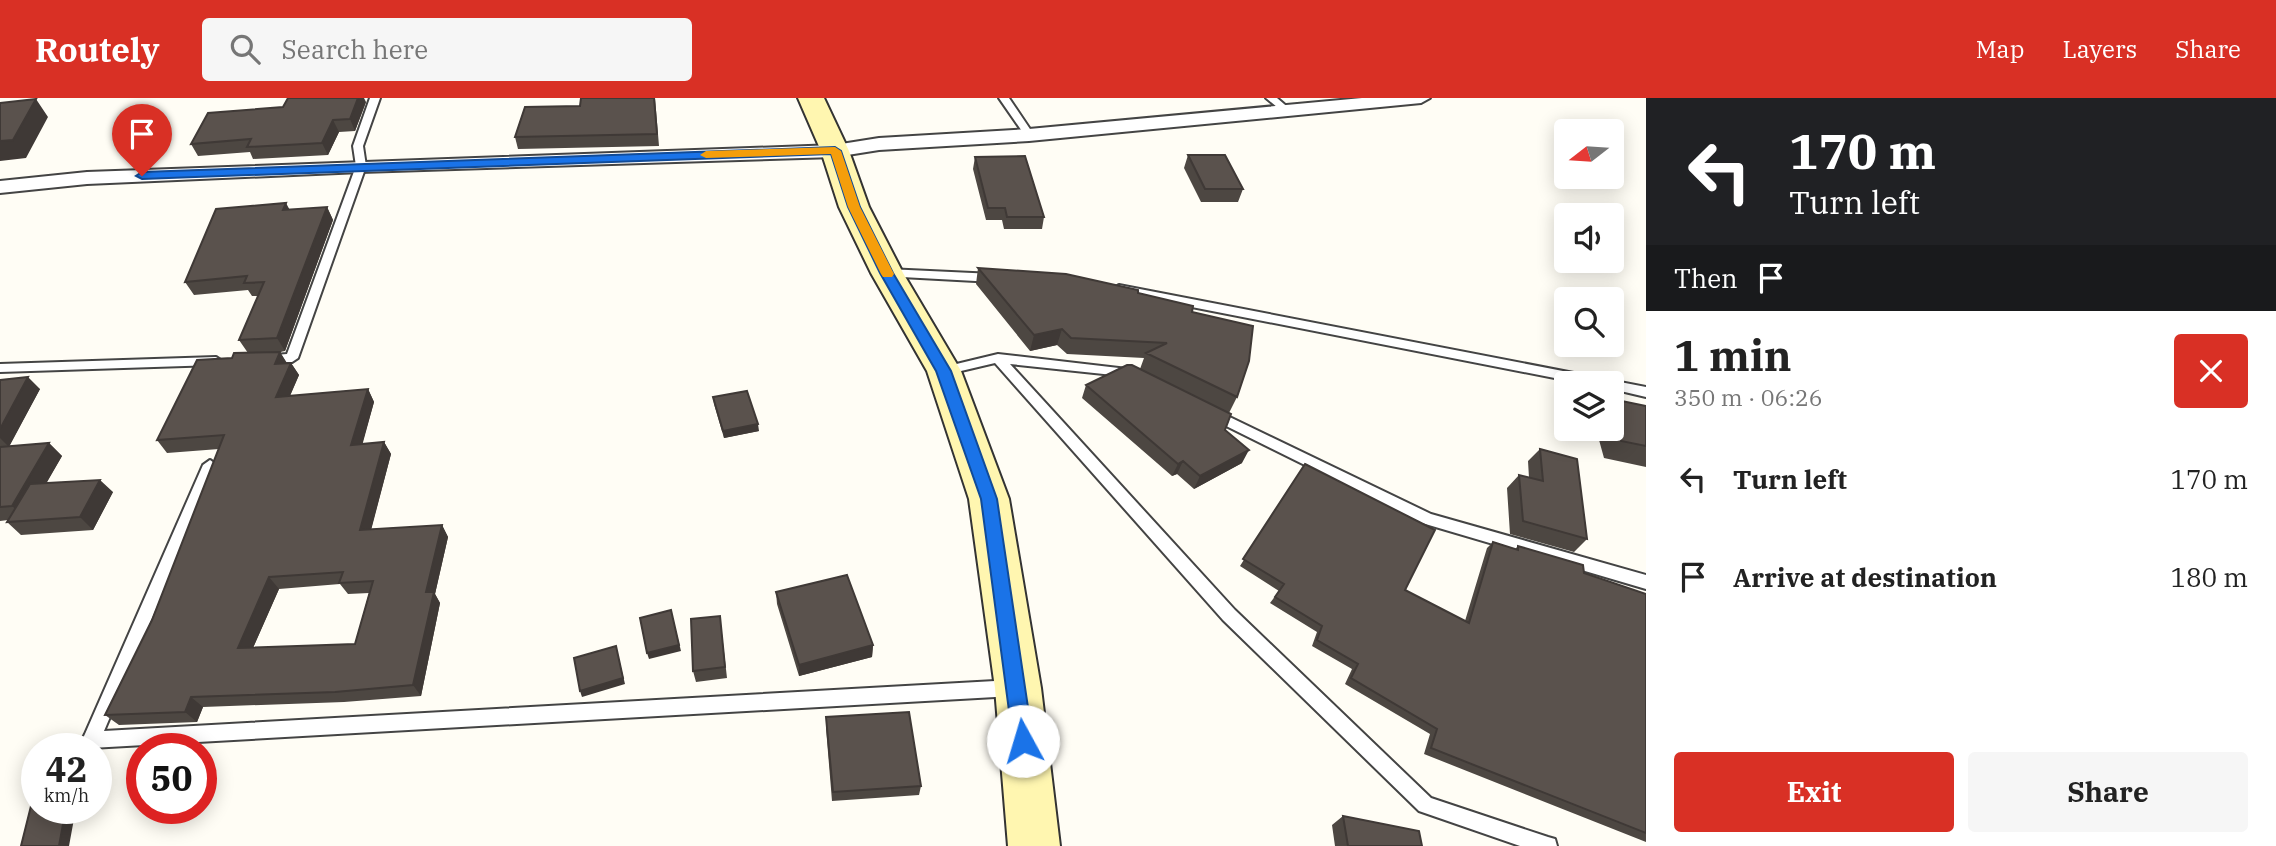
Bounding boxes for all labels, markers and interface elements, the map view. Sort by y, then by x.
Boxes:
search box [202,18,692,81]
text: Routely [35,28,160,71]
icon: search [226,30,264,68]
text: Search here [282,32,428,66]
text: Map [1976,33,2024,65]
text: Layers [2062,33,2137,65]
text: Share [2175,33,2241,65]
pin [112,104,172,176]
icon: arrive [123,115,161,153]
north arrow [1554,119,1624,189]
map controls [1554,119,1624,441]
text: 170 m [1789,119,1936,182]
icon: left [1674,126,1765,217]
text: Turn left [1789,181,1920,223]
button: sound [1554,203,1624,273]
icon: arrive [1752,259,1790,297]
text: Then [1674,261,1738,295]
button: search [1554,287,1624,357]
text: 1 min [1674,328,1792,383]
button: close [2174,334,2248,408]
button: layers [1554,371,1624,441]
text: 350 m · 06:26 [1674,382,1823,412]
icon: left [1674,460,1712,498]
text: Turn left [1733,462,1847,496]
text: 170 m [2170,462,2248,496]
icon: arrive [1674,558,1712,596]
text: Arrive at destination [1733,560,1997,594]
text: 180 m [2170,560,2248,594]
position arrow [986,704,1060,778]
speed limit sign: 50 [126,733,217,824]
text: 42 [45,746,88,792]
button: Exit [1674,752,1954,832]
button: Share [1968,752,2248,832]
text: km/h [44,784,89,807]

